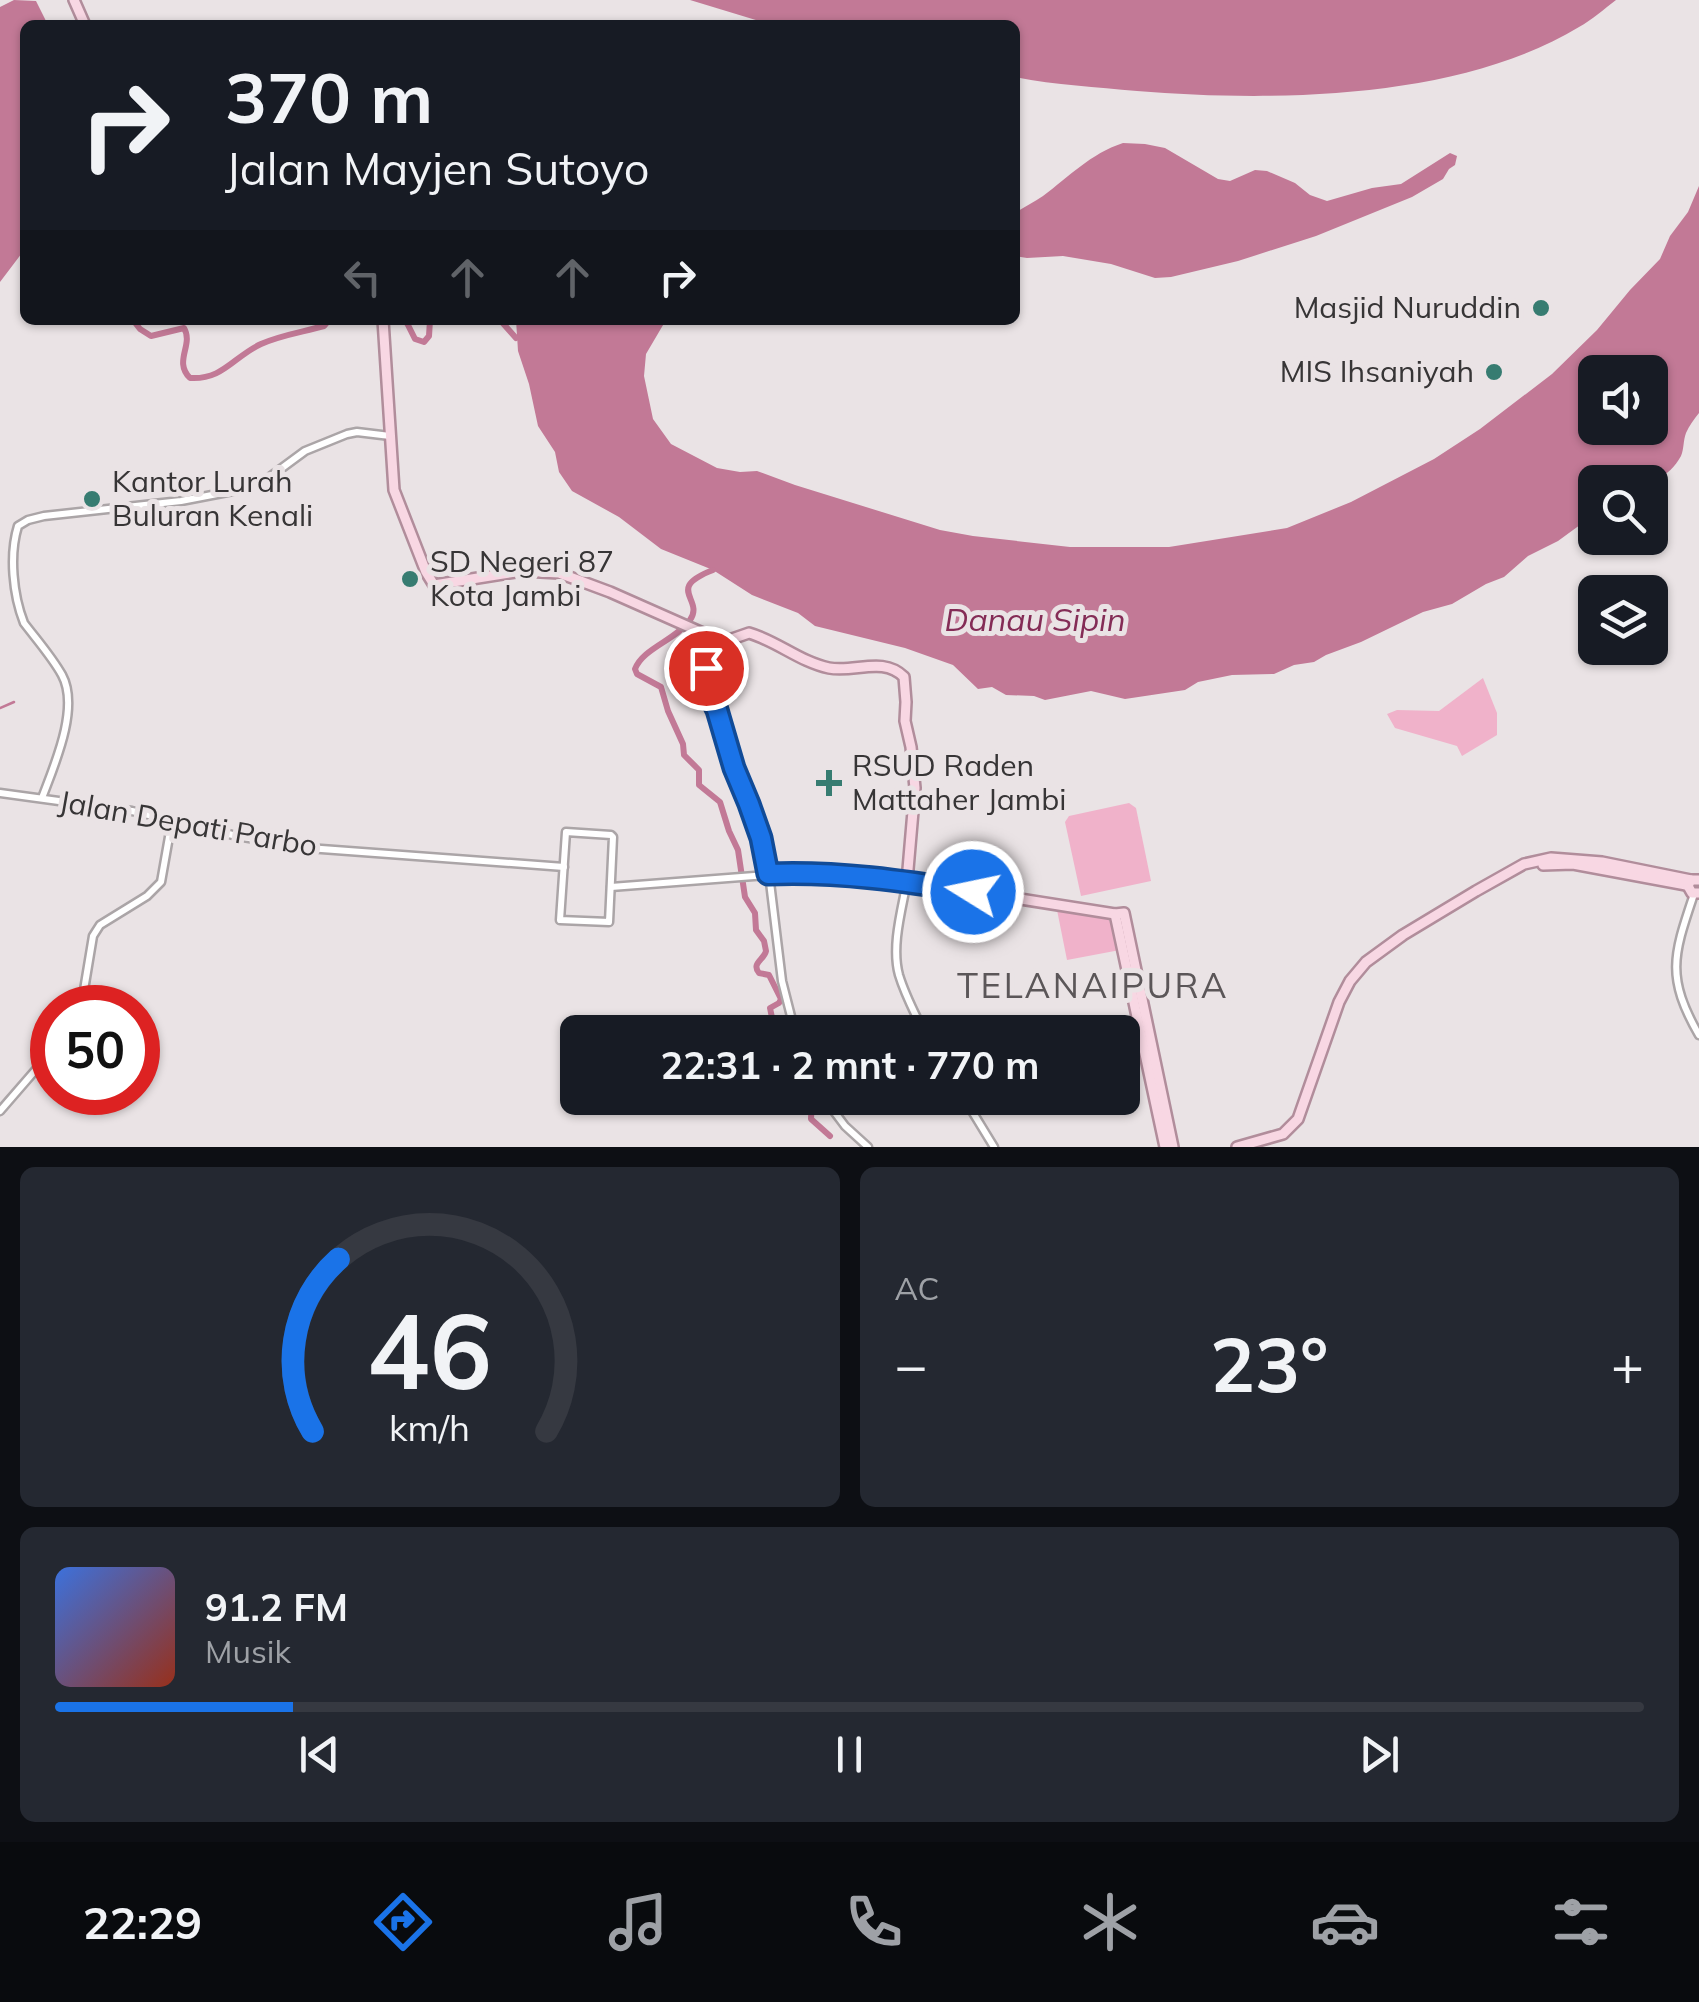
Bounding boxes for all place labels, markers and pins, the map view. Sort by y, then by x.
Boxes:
place label: Masjid Nuruddin [1294,288,1521,326]
marker: Masjid Nuruddin [1530,297,1552,319]
place label: MIS Ihsaniyah [1280,352,1474,390]
marker: MIS Ihsaniyah [1483,361,1505,383]
place label: Kantor Lurah Buluran Kenali [112,462,313,534]
marker: Kantor Lurah Buluran Kenali [81,488,103,510]
place label: SD Negeri 87 Kota Jambi [430,542,614,614]
marker: SD Negeri 87 Kota Jambi [399,568,421,590]
pin [664,626,749,711]
place label: RSUD Raden Mattaher Jambi [852,746,1066,818]
marker: RSUD Raden Mattaher Jambi [816,770,842,796]

